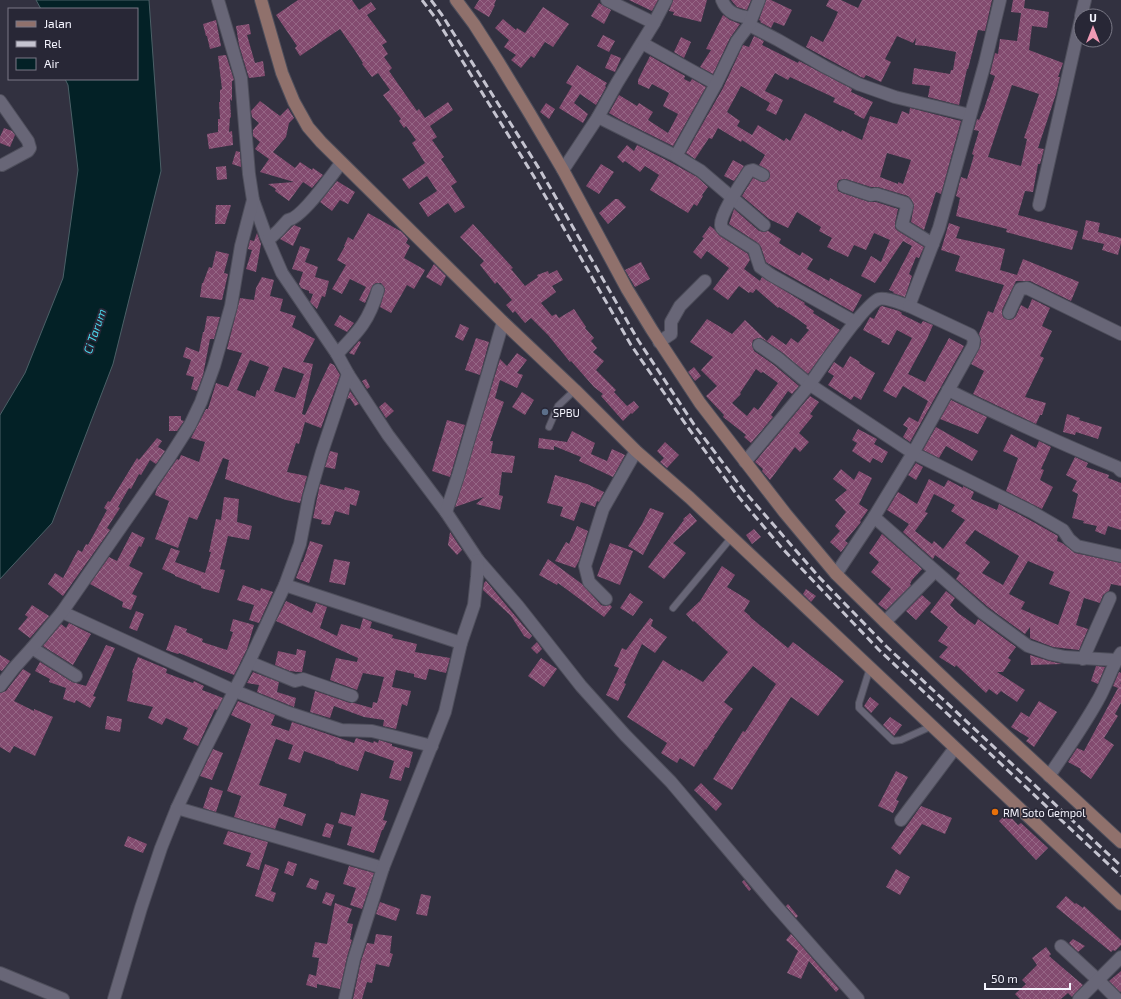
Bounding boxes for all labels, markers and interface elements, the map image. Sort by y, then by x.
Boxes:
legend [8,8,138,80]
north arrow [1073,8,1113,48]
text: U [1089,11,1097,24]
text: Jalan [44,16,72,30]
text: Rel [44,36,62,50]
text: Air [44,56,59,70]
water label: Ci Tarum [80,307,108,355]
place label: SPBU [553,406,580,419]
marker: SPBU [540,407,550,417]
place label: RM Soto Gempol [1003,806,1086,819]
marker: RM Soto Gempol [990,807,1000,817]
scale bar [985,965,1070,991]
text: 50 m [991,971,1018,985]

